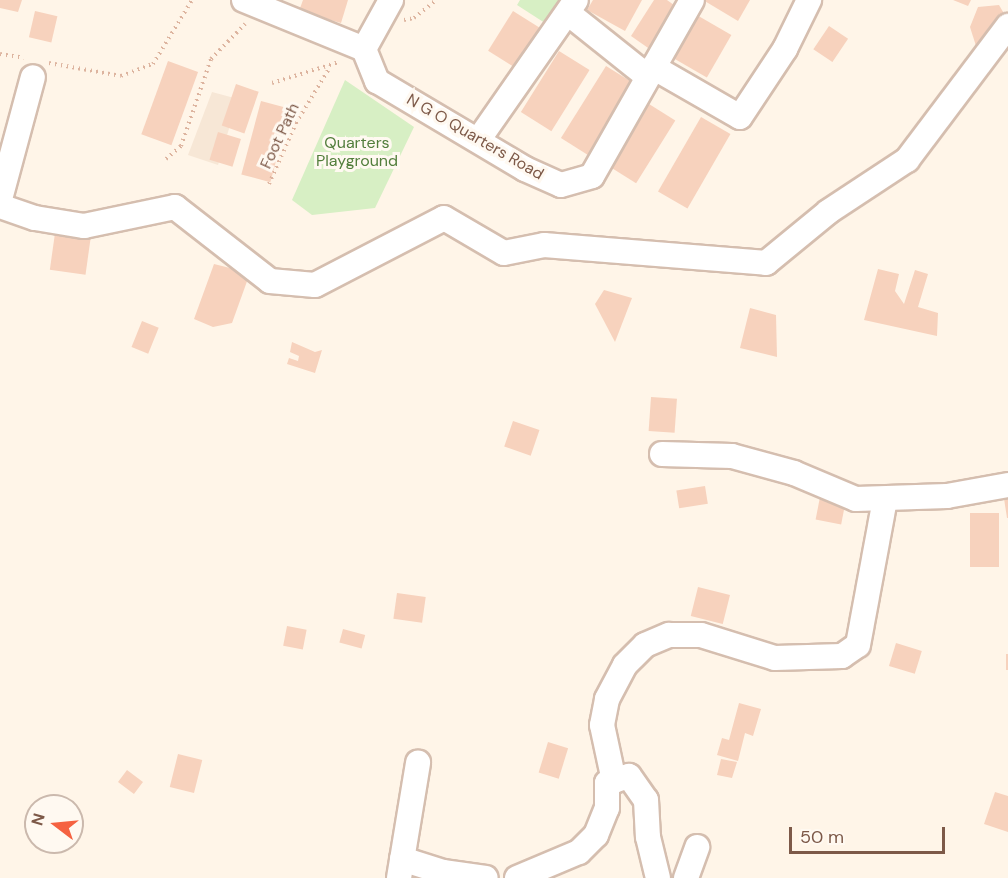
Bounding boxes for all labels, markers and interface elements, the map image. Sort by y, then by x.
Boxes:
street label: N G O Quarters Road [403,90,547,184]
street label: Foot Path [256,100,304,172]
park label: Quarters Playground [316,133,398,171]
north arrow [24,794,84,854]
text: N [26,811,50,828]
scale bar [792,815,948,853]
text: 50 m [800,825,844,849]

